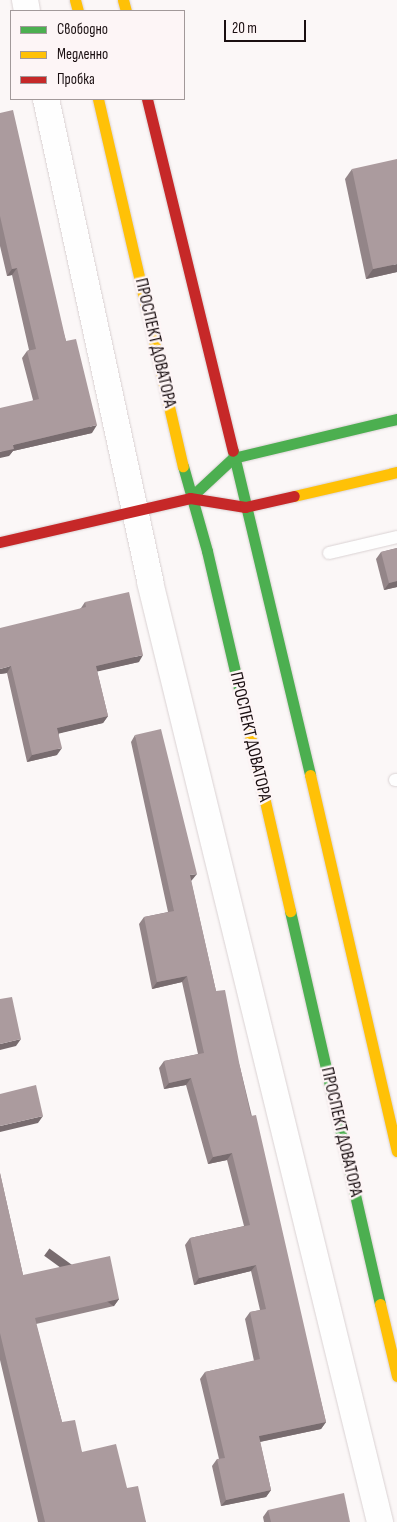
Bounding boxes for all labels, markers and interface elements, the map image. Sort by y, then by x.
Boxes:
legend [10,10,185,100]
scale bar [227,10,310,42]
text: 20 m [232,19,257,38]
text: Свободно [57,20,108,39]
text: Медленно [57,45,108,64]
text: Пробка [57,70,95,89]
street label: ПРОСПЕКТ ДОВАТОРА [130,276,180,410]
street label: ПРОСПЕКТ ДОВАТОРА [225,670,275,804]
street label: ПРОСПЕКТ ДОВАТОРА [316,1065,366,1199]

